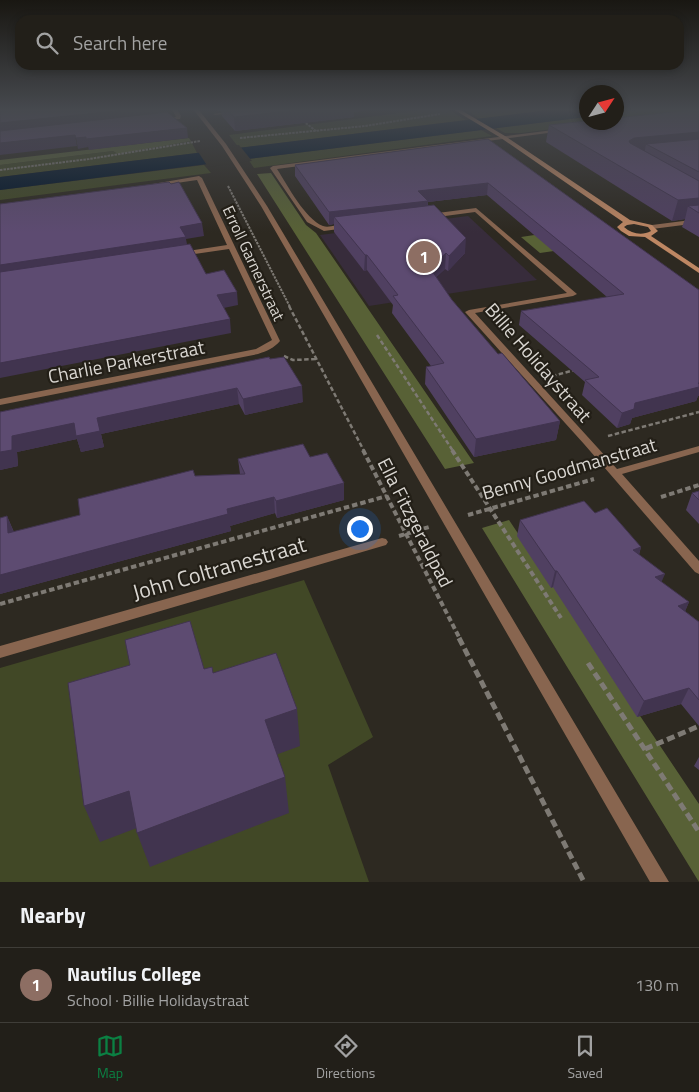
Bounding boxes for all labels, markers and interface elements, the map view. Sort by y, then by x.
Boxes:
search box [15,15,684,70]
text: Search here [73,28,167,57]
icon: search [33,29,61,57]
north arrow [579,85,624,130]
street label: Erroll Garnerstraat [217,201,291,325]
pin: 1 [408,238,440,276]
street label: Billie Holidaystraat [479,296,599,428]
street label: Charlie Parkerstraat [45,332,207,390]
street label: Benny Goodmanstraat [478,429,660,507]
street label: Ella Fitzgeraldpad [371,452,461,592]
your location [347,516,373,542]
street label: John Coltranestraat [128,527,310,609]
text: Nearby [20,899,85,931]
text: Nautilus College [67,959,201,988]
text: 1 [32,973,40,997]
text: 130 m [635,973,679,997]
text: School · Billie Holidaystraat [67,988,249,1012]
tab: Map [96,1032,124,1083]
tab: Directions [316,1032,375,1083]
tab: Saved [567,1032,603,1083]

